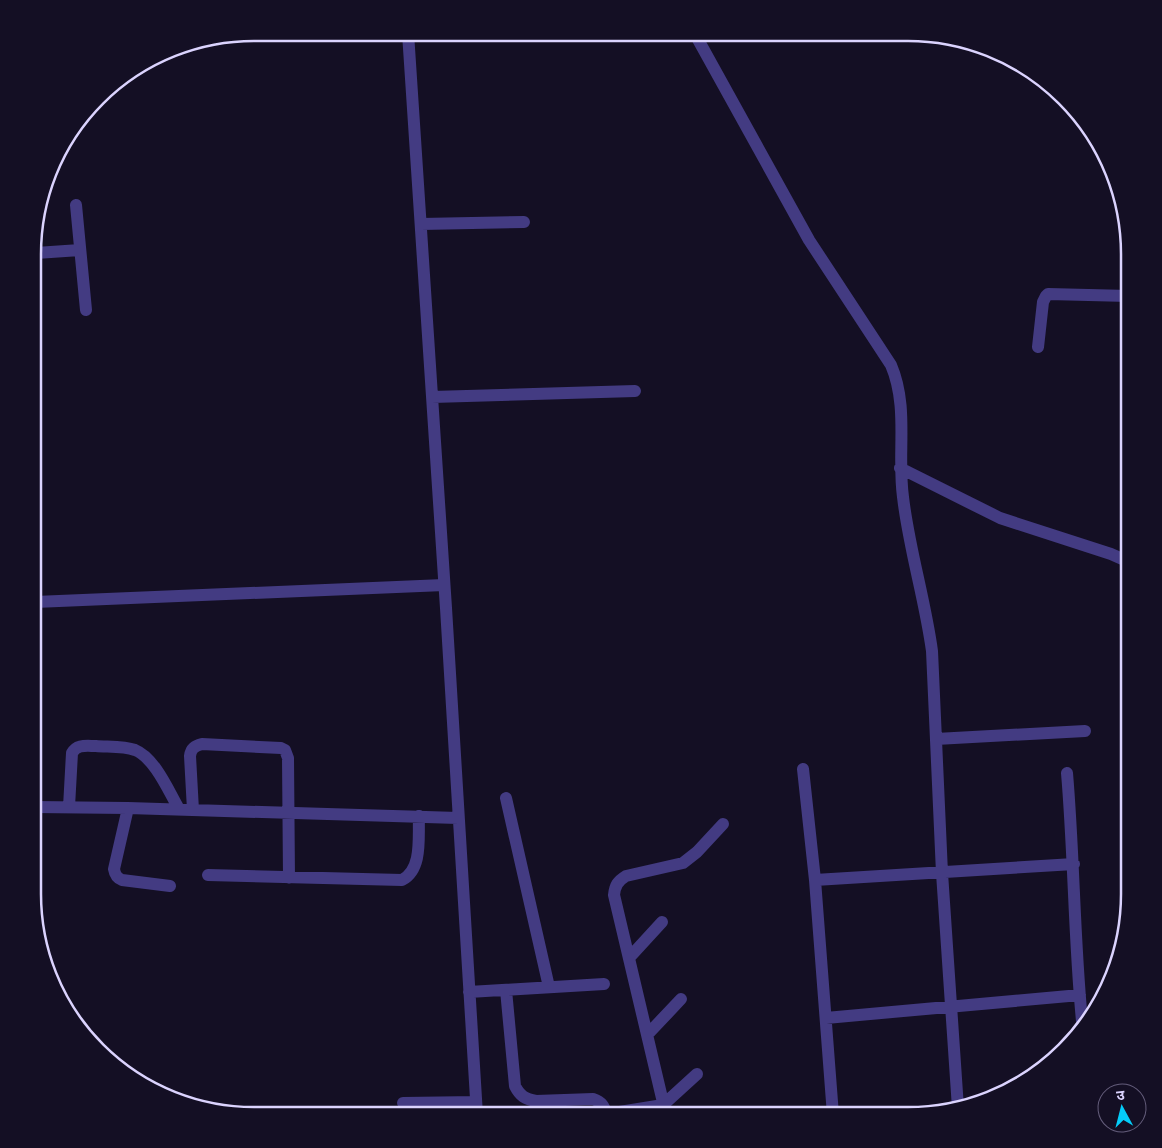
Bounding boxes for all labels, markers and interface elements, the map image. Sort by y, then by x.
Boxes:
north arrow [1097,1083,1147,1133]
text: उ [1115,1086,1126,1104]

